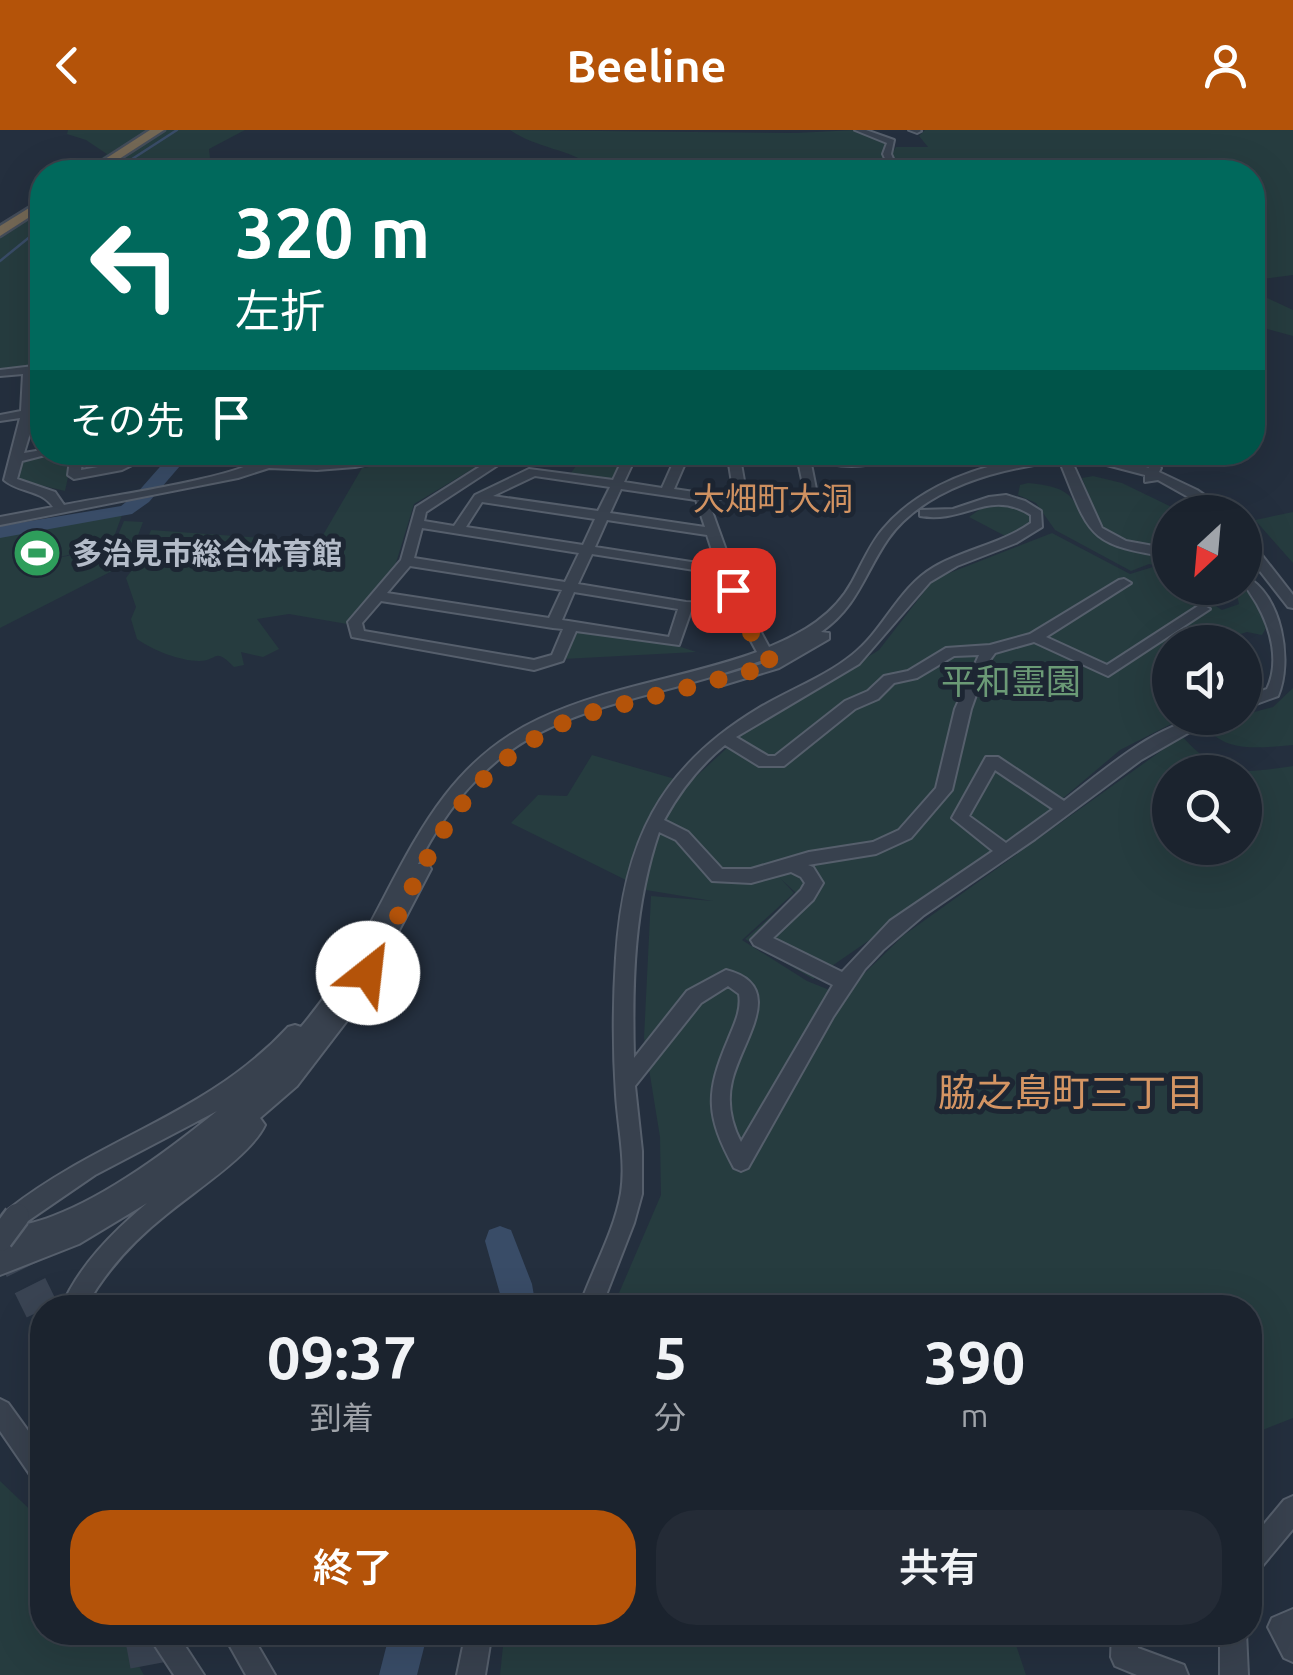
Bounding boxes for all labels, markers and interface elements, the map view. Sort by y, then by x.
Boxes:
icon: back [40,38,95,93]
icon: person [1198,38,1253,93]
text: Beeline [566,40,727,91]
text: 320 m [235,193,430,271]
icon: left [70,200,200,330]
text: 左折 [235,285,325,336]
icon: arrive [204,390,259,445]
text: その先 [70,399,184,441]
district label: 大畑町大洞 [693,480,853,516]
north arrow [1152,495,1262,605]
map controls [1152,495,1262,865]
sports icon: 多治見市総合体育館 [11,527,63,579]
place label: 多治見市総合体育館 [72,536,342,570]
pin [691,548,776,633]
icon: arrive [706,563,761,618]
button: sound [1152,625,1262,735]
park label: 平和霊園 [941,661,1081,701]
button: search [1152,755,1262,865]
position arrow [316,921,420,1025]
district label: 脇之島町三丁目 [938,1071,1204,1113]
text: 09:37 [267,1323,417,1390]
text: 5 [653,1323,687,1390]
text: 390 [924,1328,1025,1395]
text: m [961,1397,988,1433]
text: 到着 [310,1399,374,1435]
text: 分 [654,1399,686,1435]
button: 終了 [70,1510,636,1625]
button: 共有 [656,1510,1222,1625]

